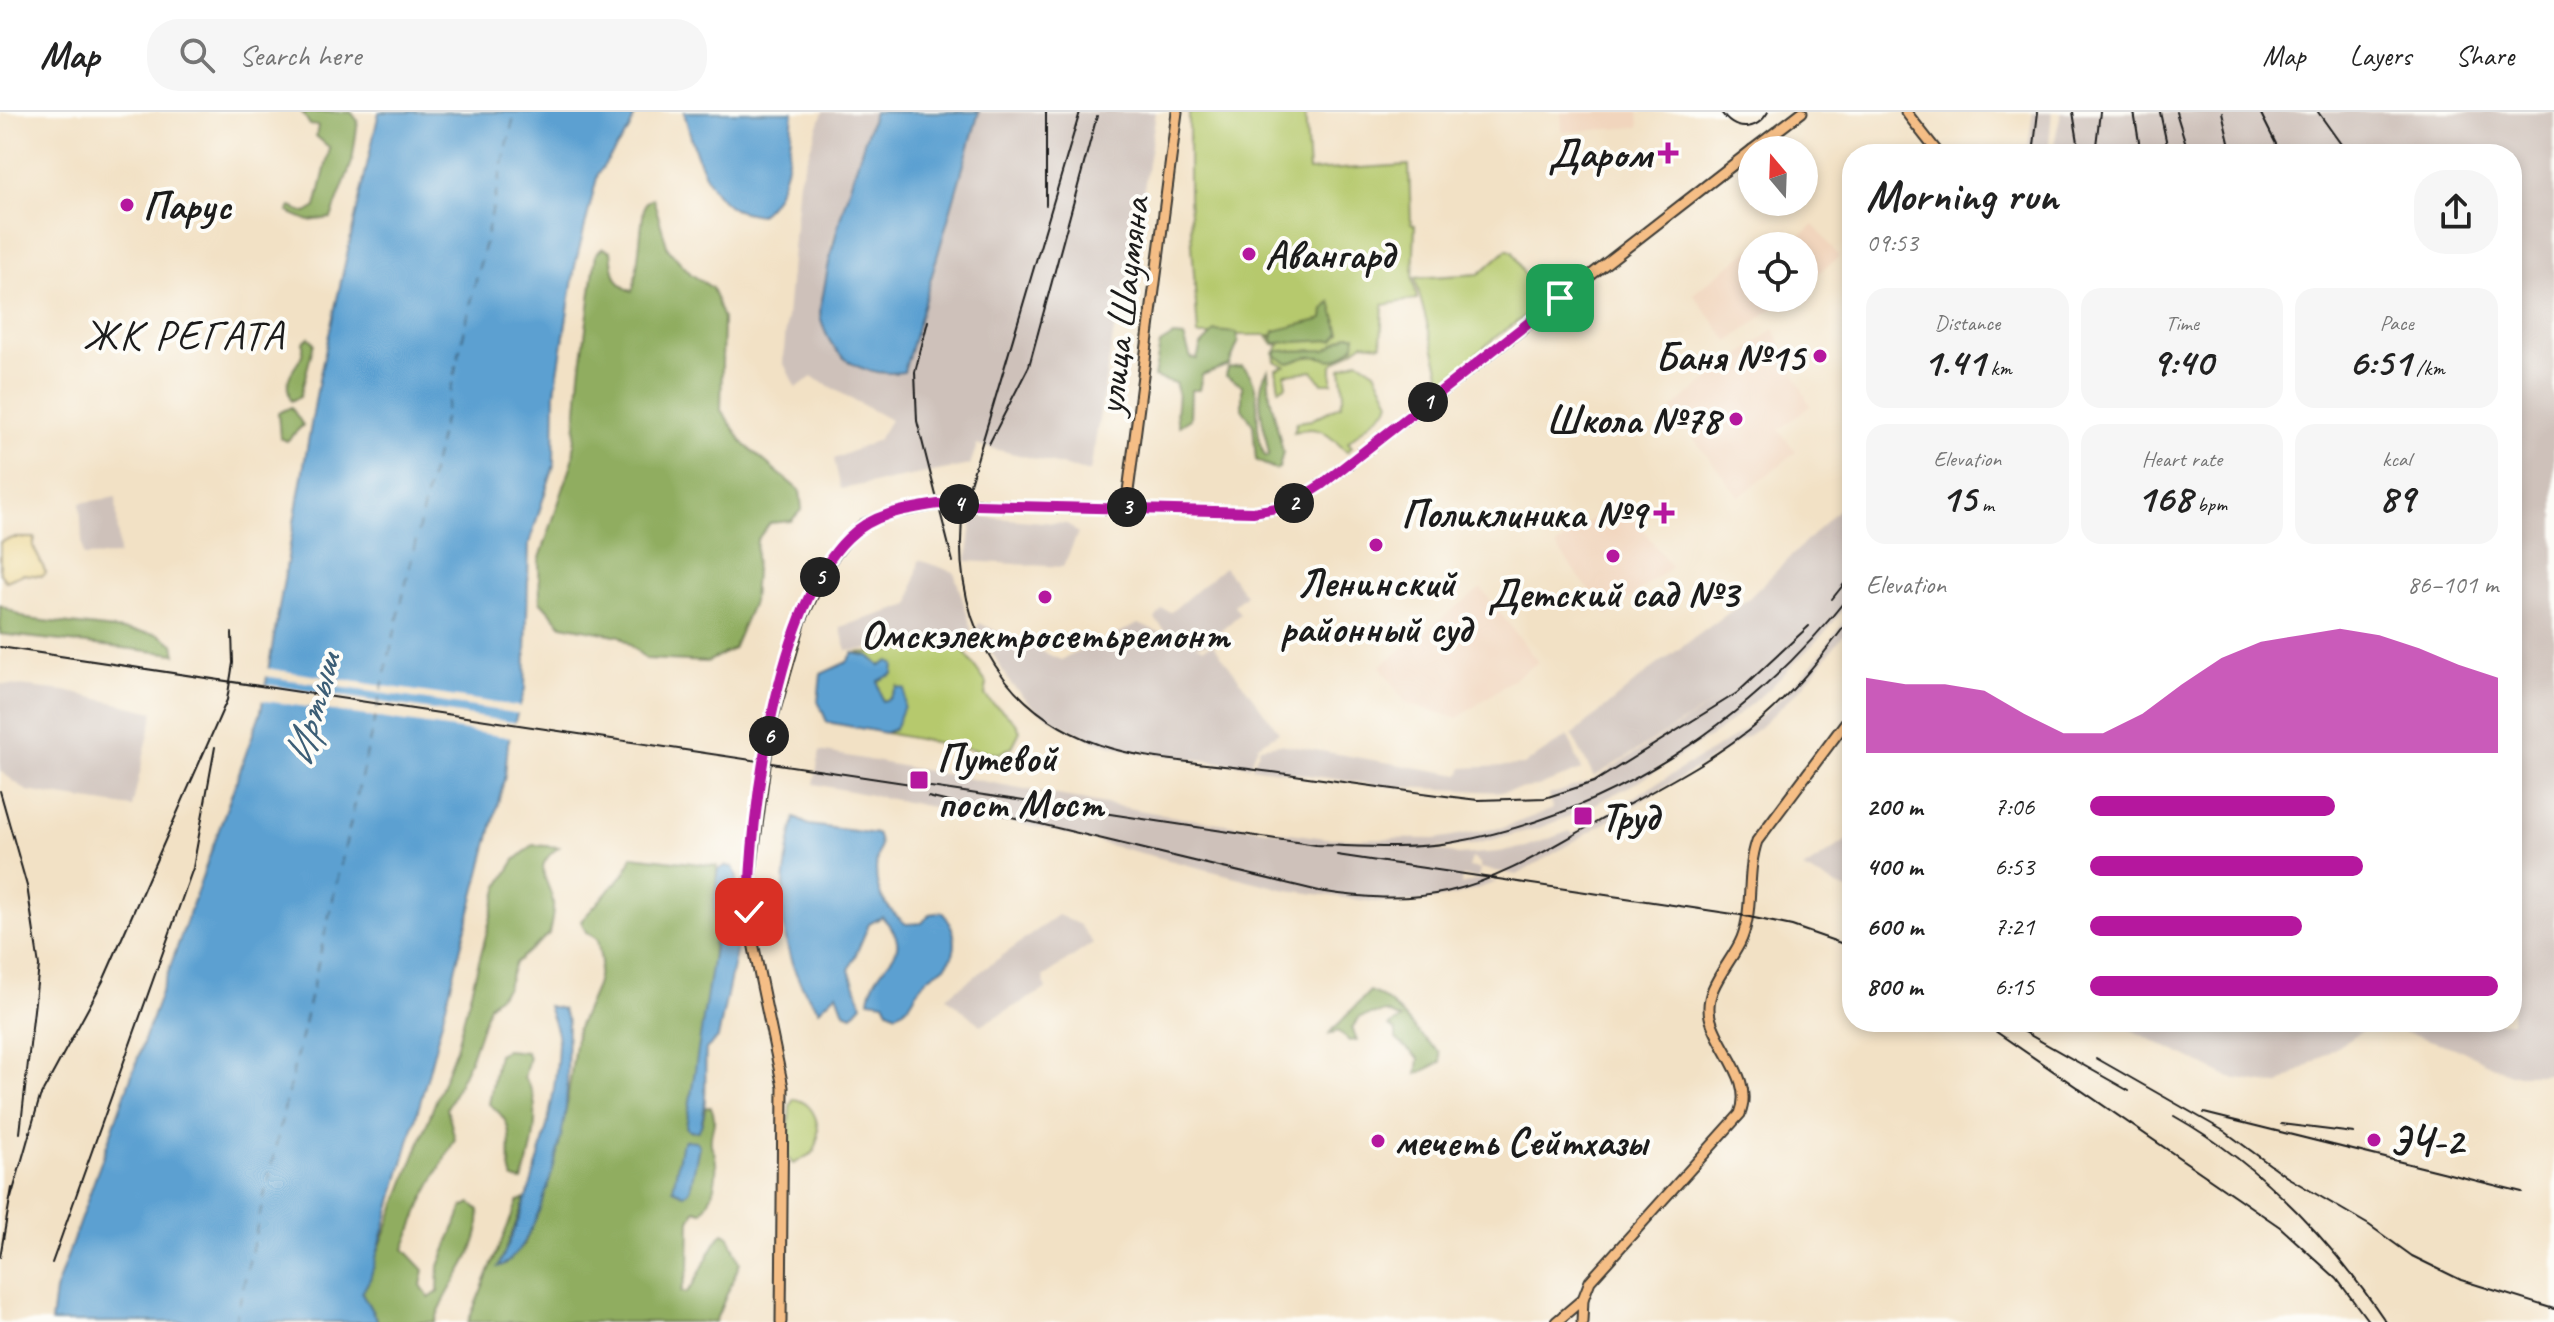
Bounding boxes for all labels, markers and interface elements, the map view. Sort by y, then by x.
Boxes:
search box [147,19,707,91]
text: Map [40,32,99,79]
icon: search [175,33,219,77]
text: Search here [239,36,361,74]
text: Map [2263,38,2306,73]
text: Layers [2350,38,2411,73]
text: Share [2455,38,2514,73]
place label: Даром [1548,129,1655,179]
north arrow [1738,136,1818,216]
map controls [1738,136,1818,312]
marker: Даром [1659,144,1677,162]
text: Morning run [1866,168,2058,223]
button: share [2414,170,2498,254]
place label: Парус [143,181,232,231]
street label: улица Шаумяна [1085,192,1161,420]
marker: Парус [118,196,136,214]
text: 09:53 [1866,226,1918,259]
place label: Авангард [1265,230,1398,280]
button: locate [1738,232,1818,312]
marker: Авангард [1240,245,1258,263]
pin [1526,264,1594,332]
icon: arrive [1538,276,1582,320]
district label: ЖК РЕГАТА [83,309,285,362]
text: Distance [1935,309,2000,337]
text: Time [2165,309,2199,337]
text: Pace [2380,309,2414,337]
place label: Баня №15 [1655,332,1808,382]
text: 1.41 [1923,337,1985,387]
text: 9:40 [2151,337,2213,387]
text: 6:51 [2349,337,2411,387]
marker: Баня №15 [1811,347,1829,365]
text: km [1985,354,2012,382]
text: /km [2411,354,2445,382]
pin: 1 [1408,382,1448,422]
text: 1 [1423,388,1433,416]
place label: Школа №78 [1546,395,1725,445]
marker: Школа №78 [1727,410,1745,428]
text: Elevation [1933,445,2001,473]
text: Heart rate [2142,445,2222,473]
text: kcal [2382,445,2411,473]
text: 15 [1941,473,1976,523]
text: 168 [2137,473,2192,523]
text: 89 [2379,473,2414,523]
pin: 2 [1274,483,1314,523]
pin: 4 [939,484,979,524]
pin: 3 [1107,487,1147,527]
text: 2 [1289,489,1299,517]
place label: Поликлиника №9 [1401,489,1650,539]
text: 4 [954,490,964,518]
text: m [1976,490,1994,518]
text: bpm [2192,490,2227,518]
text: 3 [1122,493,1132,521]
marker: Поликлиника №9 [1653,502,1675,524]
marker: Ленинский районный суд [1367,536,1385,554]
marker: Детский сад №3 [1604,547,1622,565]
pin: 5 [800,557,840,597]
place label: Ленинский районный суд [1281,558,1475,654]
text: 5 [815,563,825,591]
text: Elevation [1866,568,1946,601]
text: 86–101 m [2407,568,2498,601]
place label: Детский сад №3 [1488,569,1742,619]
marker: Омскэлектросетьремонт [1036,588,1054,606]
place label: Омскэлектросетьремонт [861,610,1231,660]
water label: Иртыш [272,644,354,772]
pin: 6 [749,716,789,756]
text: 6 [764,722,774,750]
place label: Путевой пост Мост [937,733,1106,829]
marker: Путевой пост Мост [908,769,930,791]
text: 200 m [1866,790,1922,823]
text: 7:06 [1994,790,2034,823]
place label: Труд [1601,792,1662,842]
marker: Труд [1572,805,1594,827]
text: 400 m [1866,850,1922,883]
text: 6:53 [1994,850,2034,883]
pin [715,878,783,946]
icon: check [727,890,771,934]
text: 600 m [1866,910,1923,943]
text: 7:21 [1994,910,2034,943]
text: 800 m [1866,970,1922,1003]
text: 6:15 [1994,970,2034,1003]
place label: ЭЧ-2 [2390,1116,2467,1166]
place label: мечеть Сейтхазы [1394,1117,1650,1167]
marker: ЭЧ-2 [2365,1131,2383,1149]
marker: мечеть Сейтхазы [1369,1132,1387,1150]

